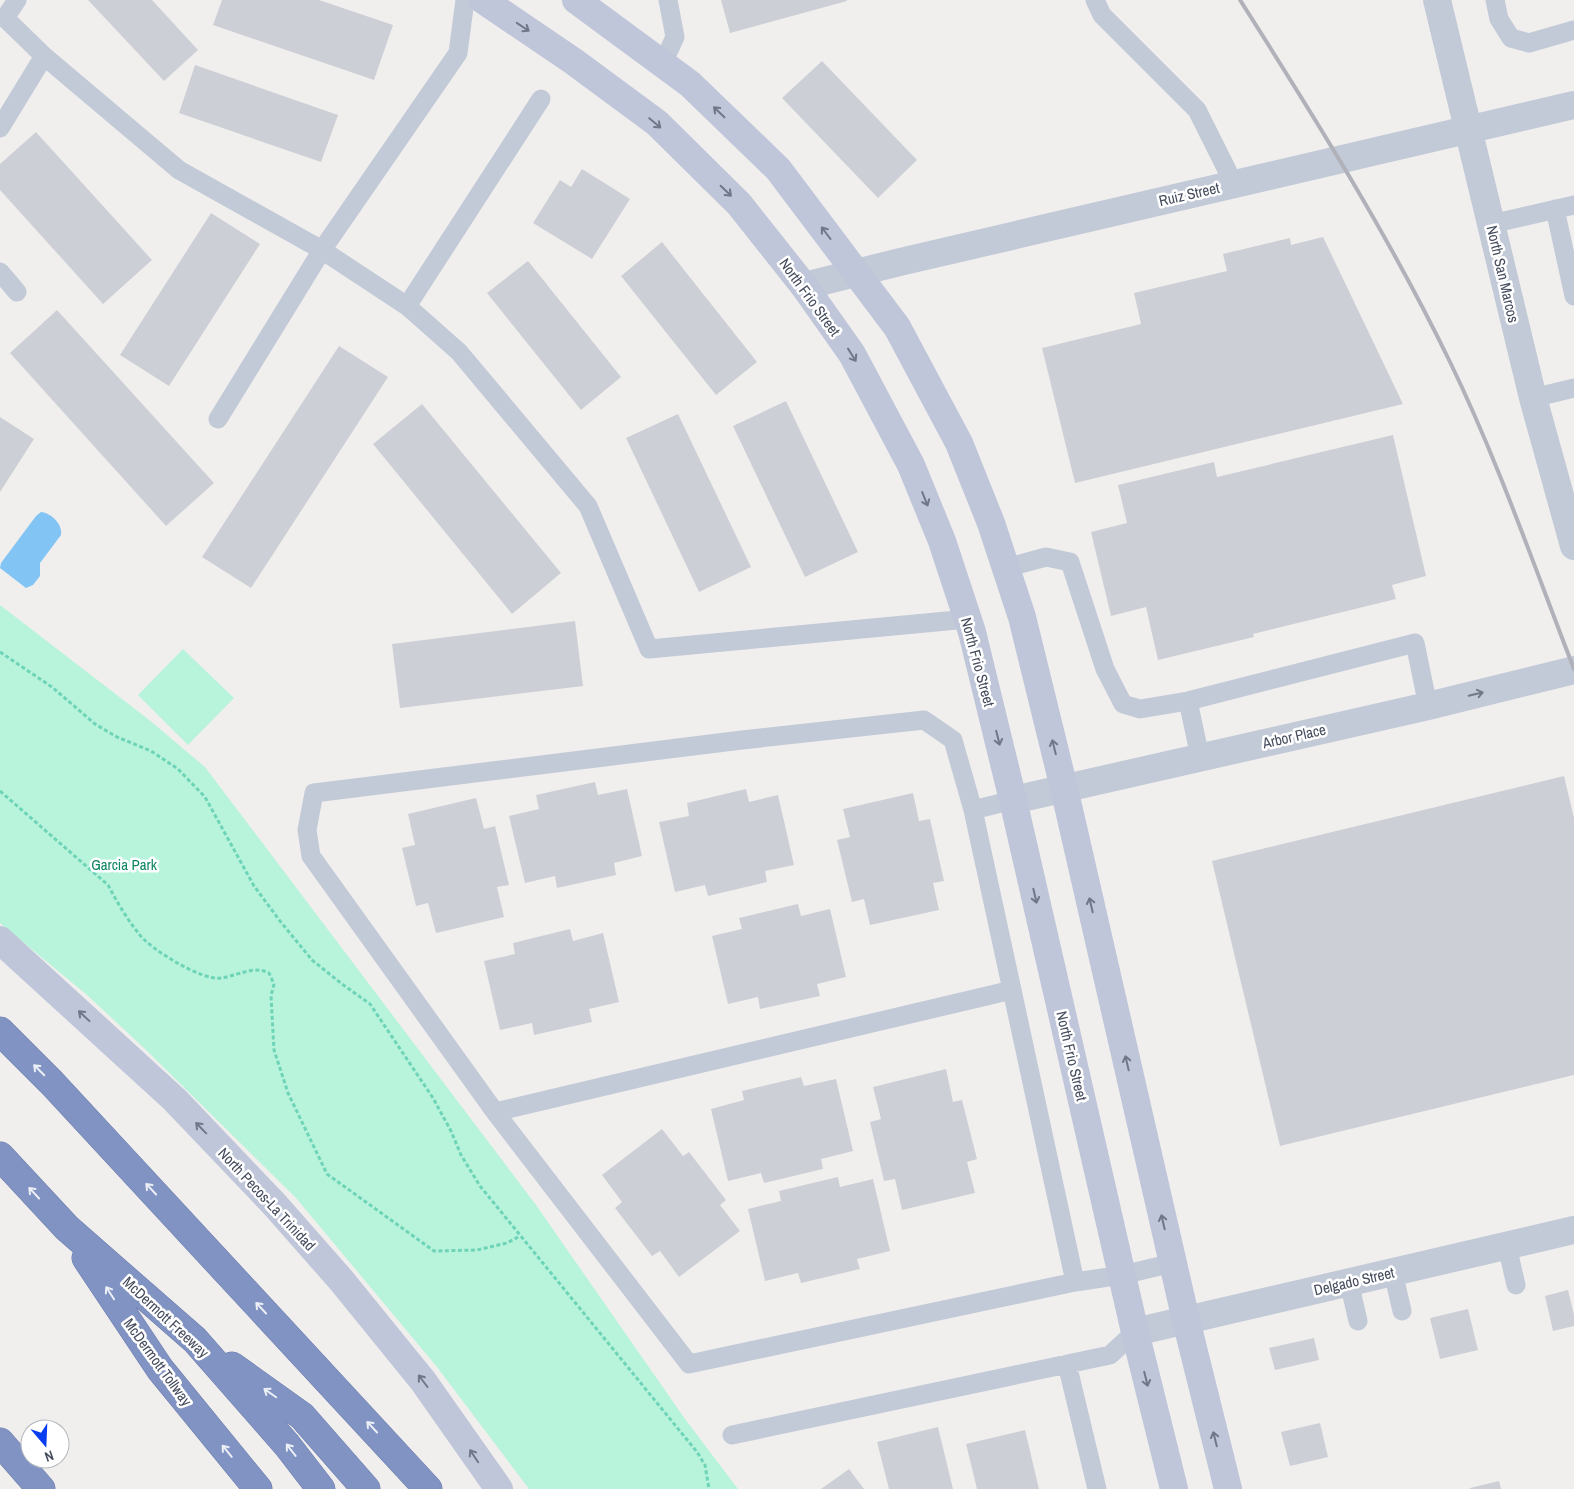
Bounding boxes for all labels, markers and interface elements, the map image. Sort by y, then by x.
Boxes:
one-way arrow [516,23,530,33]
one-way arrow [713,106,725,118]
one-way arrow [648,117,661,128]
street label: Ruiz Street [1157,177,1222,211]
one-way arrow [720,185,732,197]
street label: North San Marcos [1482,223,1524,325]
one-way arrow [821,227,832,240]
street label: North Frio Street [775,254,846,341]
one-way arrow [847,347,857,361]
one-way arrow [922,492,931,507]
street label: North Frio Street [956,615,1000,710]
one-way arrow [1467,689,1483,698]
street label: Arbor Place [1259,719,1328,754]
one-way arrow [994,730,1003,746]
one-way arrow [1049,739,1058,755]
park label: Garcia Park [91,854,158,875]
one-way arrow [1031,888,1040,904]
one-way arrow [1086,897,1095,913]
street label: North Frio Street [1051,1009,1093,1104]
one-way arrow [77,1010,90,1022]
one-way arrow [1122,1056,1131,1072]
one-way arrow [34,1065,46,1077]
one-way arrow [195,1121,207,1134]
street label: North Pecos-La Trinidad [214,1143,320,1255]
one-way arrow [145,1183,157,1195]
one-way arrow [28,1186,40,1199]
one-way arrow [1158,1214,1167,1230]
street label: Delgado Street [1312,1261,1397,1300]
street label: McDermott Freeway [118,1272,214,1363]
one-way arrow [104,1286,115,1300]
one-way arrow [255,1302,267,1315]
street label: McDermott Tollway [119,1314,197,1411]
one-way arrow [1142,1371,1152,1387]
one-way arrow [418,1375,429,1388]
one-way arrow [264,1388,277,1399]
north arrow [20,1419,70,1469]
one-way arrow [366,1421,378,1434]
one-way arrow [1210,1432,1220,1448]
one-way arrow [285,1444,296,1457]
one-way arrow [222,1445,233,1458]
text: N [42,1446,56,1466]
one-way arrow [469,1449,479,1463]

